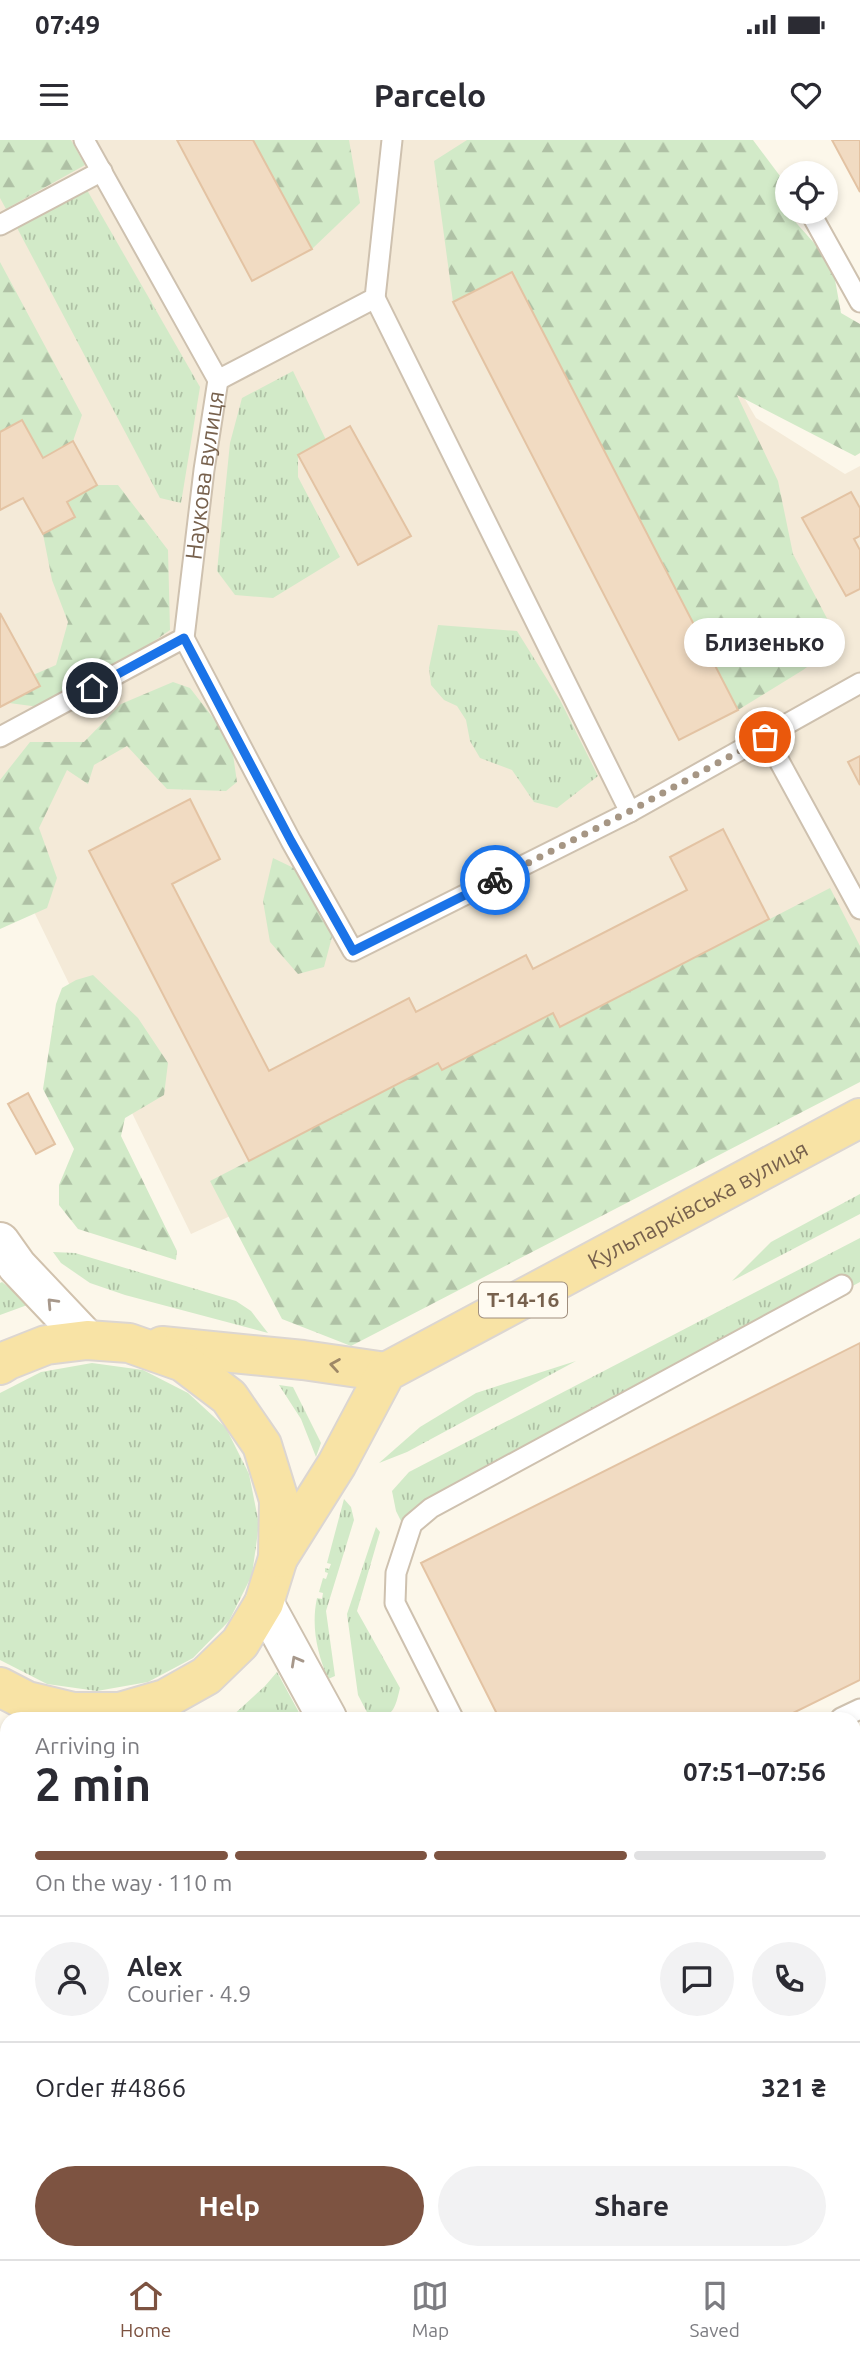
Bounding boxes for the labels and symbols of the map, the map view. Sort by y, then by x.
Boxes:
street label: Наукова вулиця [180,389,228,561]
callout: Близенько [684,618,846,667]
pin [62,658,122,718]
pin [735,707,795,767]
courier [460,845,530,915]
street label: Кульпарківська вулиця [583,1135,812,1274]
road number: Т-14-16 [479,1282,567,1318]
one-way arrow [48,1298,60,1311]
one-way arrow [329,1357,341,1372]
one-way arrow [291,1656,304,1668]

